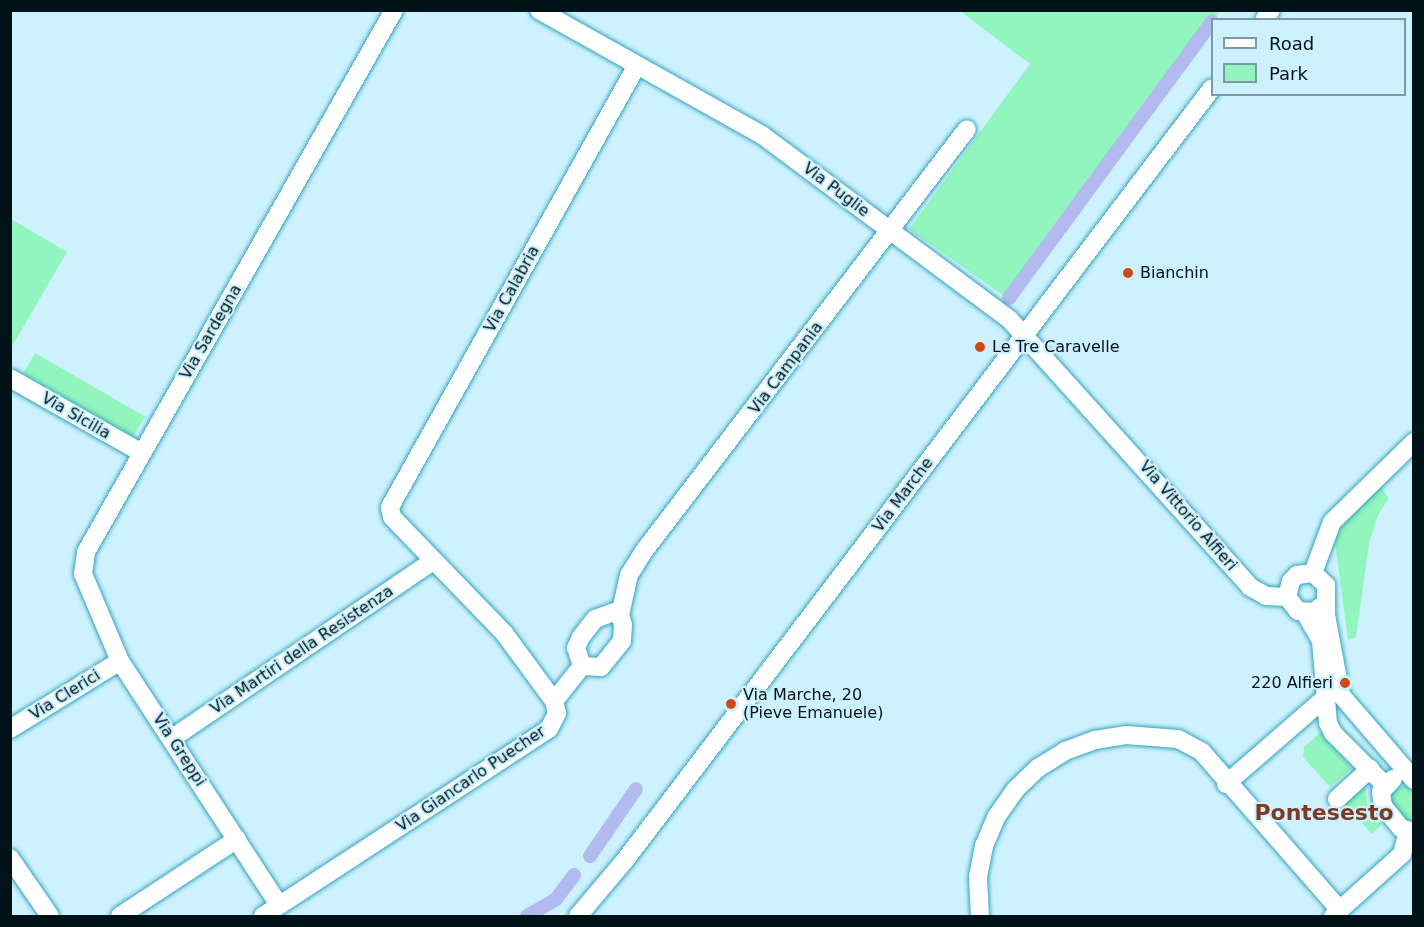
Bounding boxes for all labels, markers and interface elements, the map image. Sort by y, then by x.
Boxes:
legend [1211,18,1406,96]
text: Road [1269,33,1314,54]
text: Park [1269,63,1308,84]
street label: Via Puglie [799,159,873,221]
street label: Via Calabria [480,242,544,336]
place label: Bianchin [1140,263,1209,283]
marker: Bianchin [1121,266,1135,280]
street label: Via Sardegna [176,281,246,383]
street label: Via Campania [745,318,827,418]
place label: Le Tre Caravelle [992,337,1120,357]
marker: Le Tre Caravelle [973,340,987,354]
street label: Via Sicilia [38,389,114,443]
street label: Via Marche [869,454,937,536]
street label: Via Vittorio Alfieri [1135,457,1241,575]
street label: Via Martiri della Resistenza [207,581,397,719]
street label: Via Clerici [26,666,104,724]
place label: 220 Alfieri [1251,673,1333,693]
marker: 220 Alfieri [1338,676,1352,690]
place label: Via Marche, 20 (Pieve Emanuele) [743,685,883,723]
marker: Via Marche, 20 (Pieve Emanuele) [724,697,738,711]
street label: Via Greppi [148,710,210,790]
street label: Via Giancarlo Puecher [393,722,549,836]
district label: Pontesesto [1254,800,1394,826]

